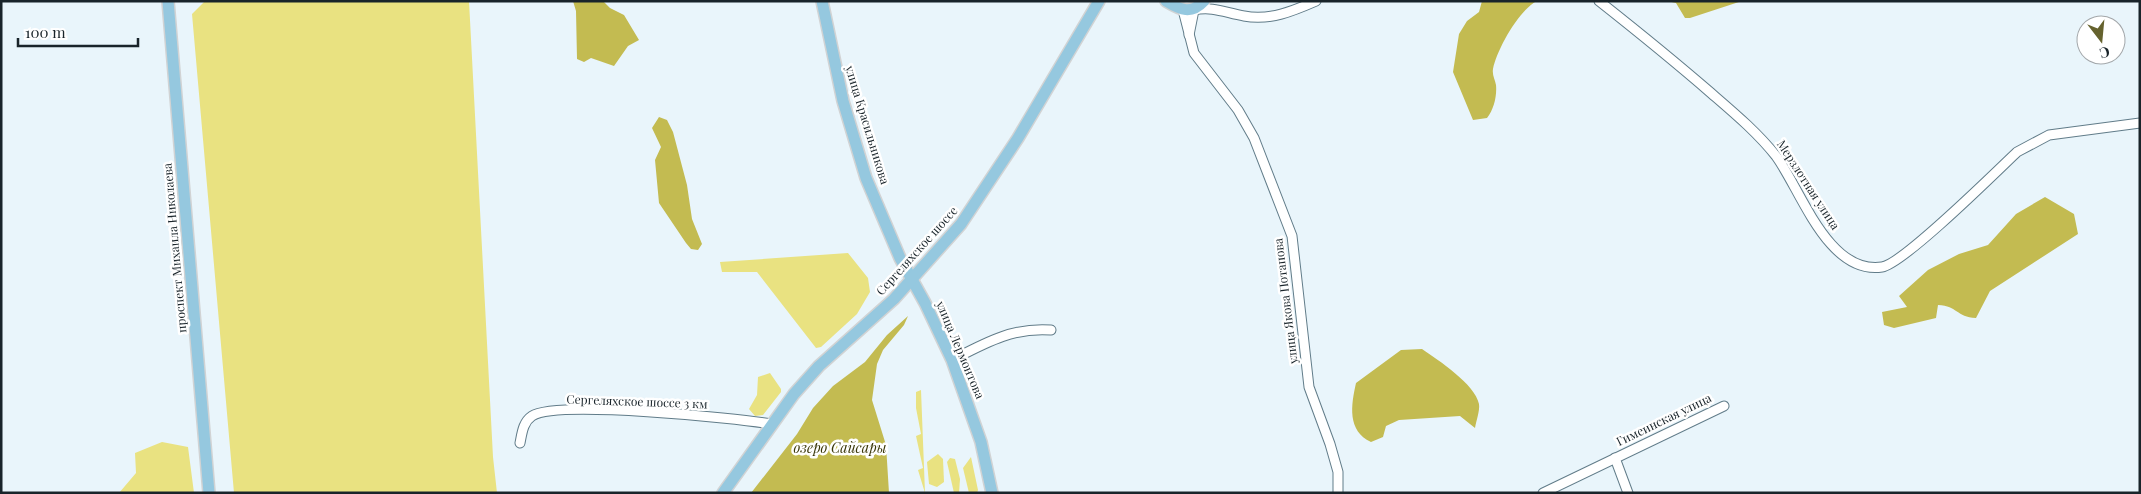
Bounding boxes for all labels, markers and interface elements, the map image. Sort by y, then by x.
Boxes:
scale bar [18,15,138,47]
north arrow [2076,15,2126,65]
text: 100 m [25,22,66,42]
text: С [2097,42,2112,64]
street label: улица Красильникова [842,62,894,186]
street label: Мерзлотная улица [1774,137,1844,232]
street label: проспект Михаила Николаева [159,163,189,334]
street label: Сергеляхское шоссе [872,202,961,298]
street label: улица Якова Потапова [1269,237,1301,366]
street label: улица Лермонтова [933,297,989,401]
street label: Гимеинская улица [1613,389,1714,449]
street label: Сергеляхское шоссе 3 км [566,391,708,411]
water label: озеро Сайсары [794,438,887,457]

